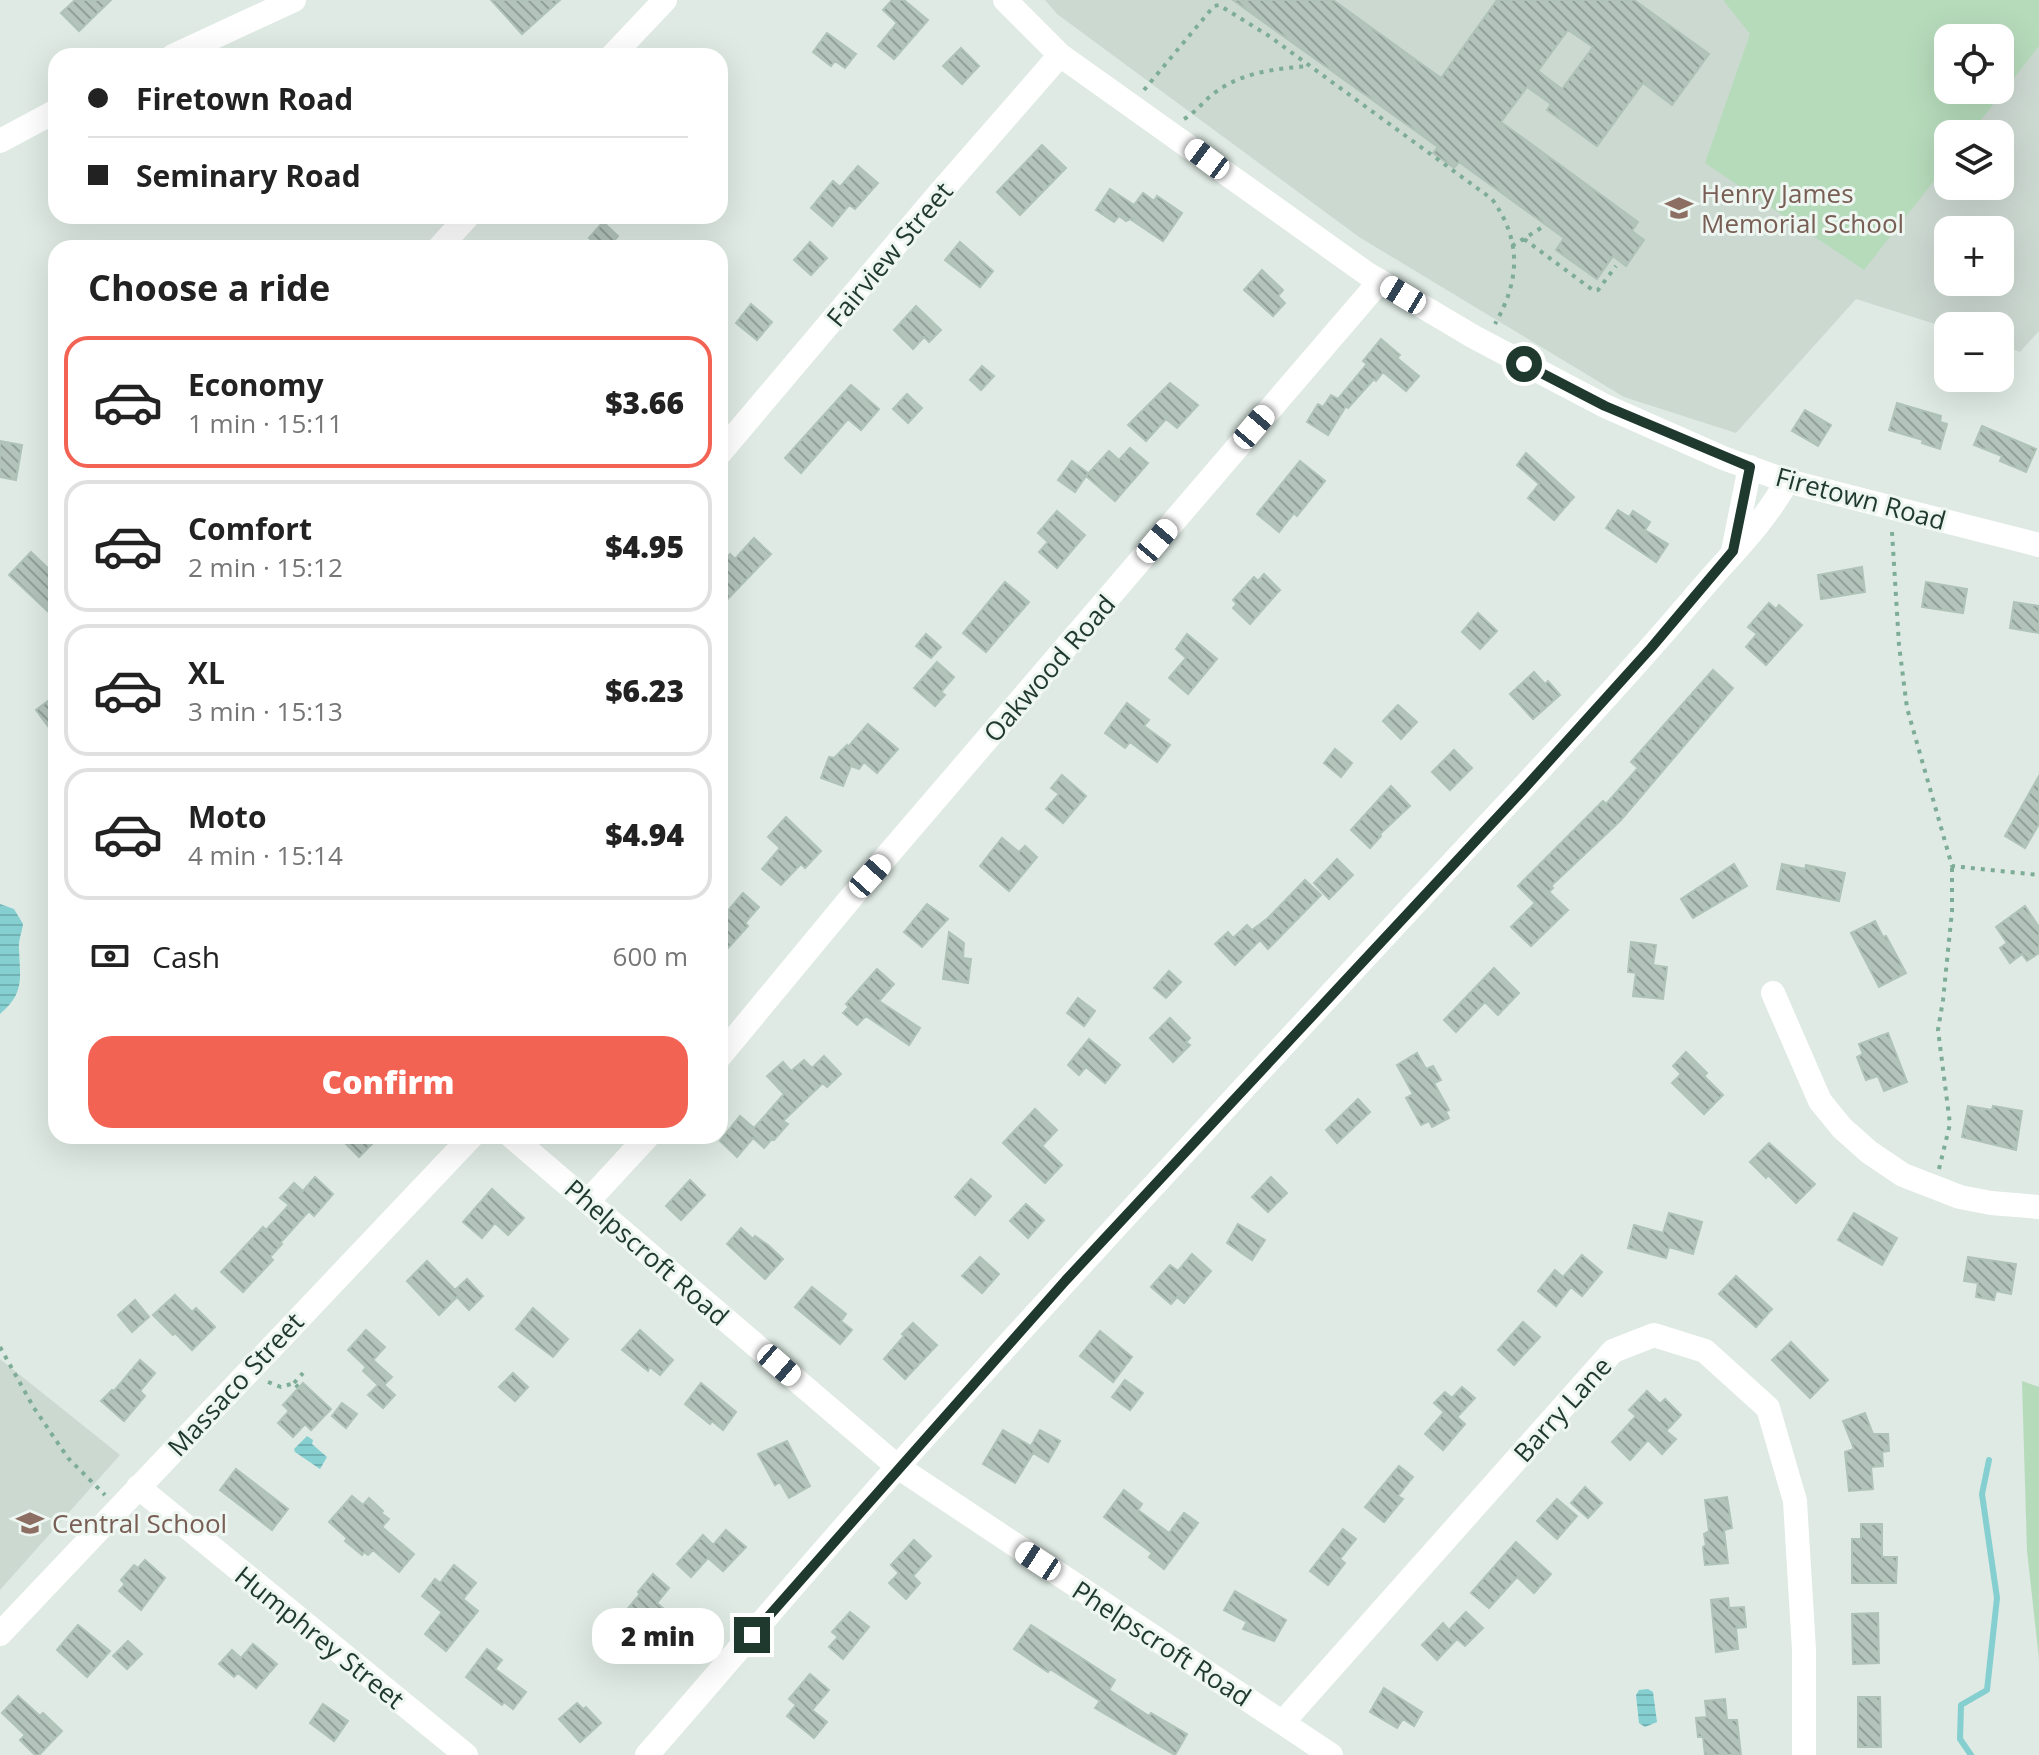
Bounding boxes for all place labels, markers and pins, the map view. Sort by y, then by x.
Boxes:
place label: Henry James Memorial School [1701,175,1904,241]
school or university icon: Henry James Memorial School [1664,193,1694,223]
place label: Central School [52,1505,227,1541]
school or university icon: Central School [15,1508,45,1538]

